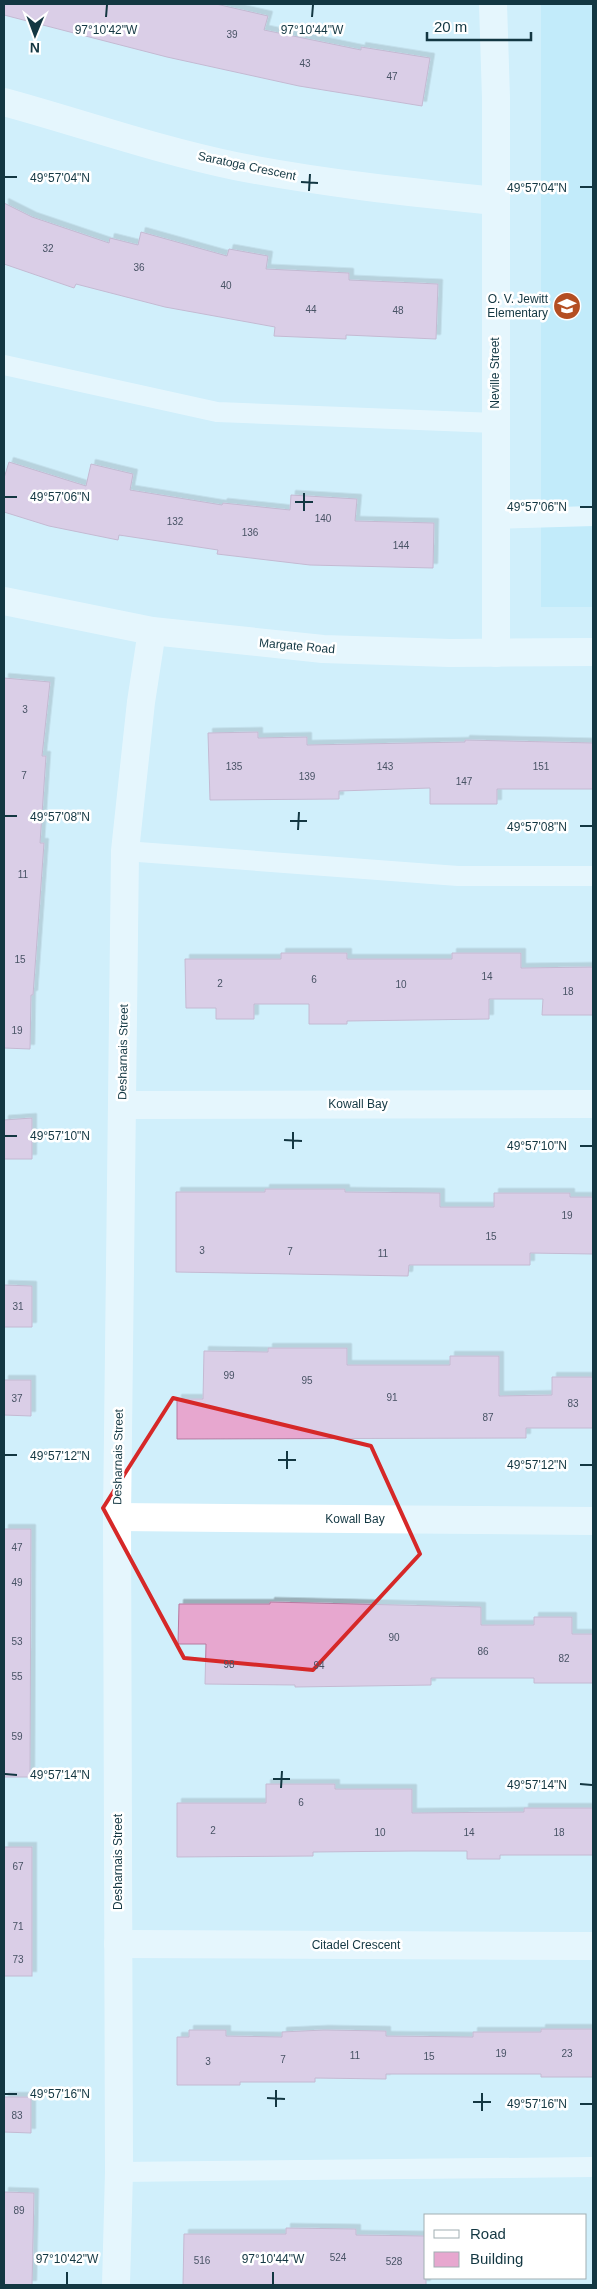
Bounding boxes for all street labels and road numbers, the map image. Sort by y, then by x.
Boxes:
street label: Saratoga Crescent [197,149,298,183]
street label: Neville Street [488,337,502,409]
street label: Margate Road [259,636,335,656]
street label: Desharnais Street [115,1003,131,1100]
street label: Kowall Bay [328,1097,388,1111]
street label: Desharnais Street [110,1408,126,1505]
street label: Kowall Bay [325,1512,385,1526]
street label: Desharnais Street [111,1813,125,1910]
street label: Citadel Crescent [312,1938,401,1952]

